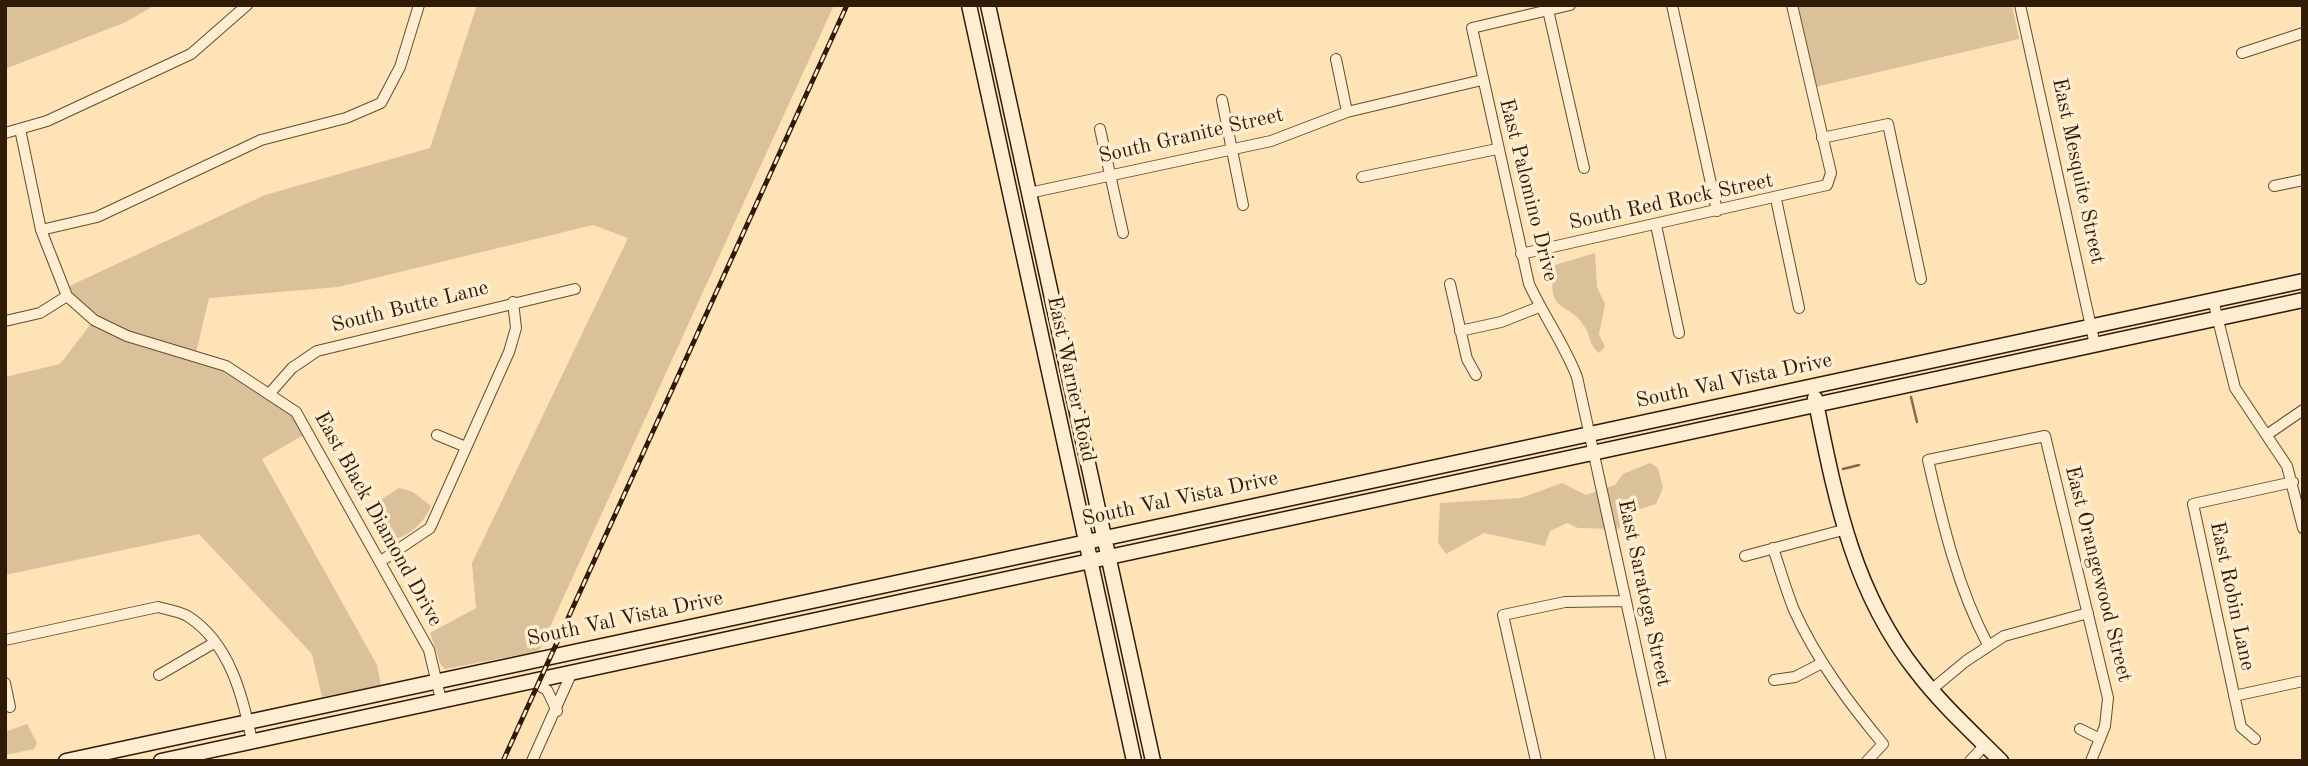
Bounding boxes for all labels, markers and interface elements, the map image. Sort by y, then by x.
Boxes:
street label: East Mesquite Street [2046,76,2110,266]
street label: East Palomino Drive [1493,96,1563,284]
street label: South Granite Street [1096,102,1286,170]
street label: South Red Rock Street [1567,168,1775,236]
street label: South Butte Lane [329,275,491,339]
street label: East Warner Road [1041,294,1101,464]
street label: South Val Vista Drive [1634,348,1834,414]
street label: East Black Diamond Drive [308,407,448,631]
street label: East Orangewood Street [2059,463,2137,685]
street label: South Val Vista Drive [1080,466,1280,532]
street label: East Saratoga Street [1612,497,1676,689]
street label: East Robin Lane [2204,519,2260,673]
street label: South Val Vista Drive [525,586,725,652]

